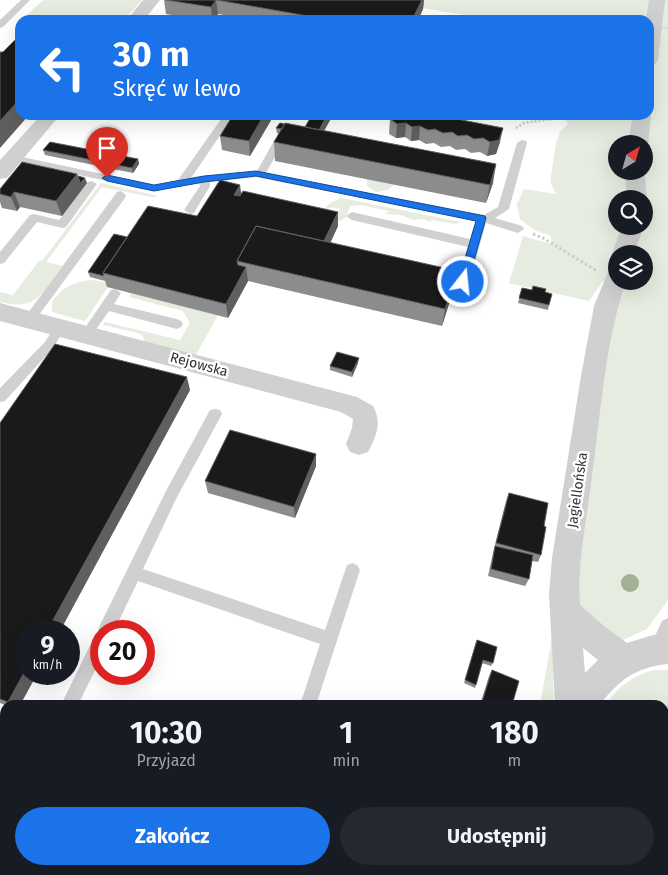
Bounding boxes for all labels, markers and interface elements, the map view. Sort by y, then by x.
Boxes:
text: 30 m [113,33,190,75]
icon: left [30,35,95,100]
text: Skręć w lewo [113,75,241,102]
pin [86,127,128,178]
icon: arrive [93,134,121,162]
north arrow [608,135,652,180]
map controls [608,135,653,290]
button: search [608,190,653,235]
button: layers [608,245,653,290]
position arrow [436,255,488,307]
street label: Rejowska [168,349,230,380]
street label: Jagiellońska [564,451,591,529]
speed limit sign: 20 [90,620,155,685]
text: 9 [40,631,55,661]
text: km/h [33,658,62,672]
text: 10:30 [130,715,202,751]
text: 1 [339,715,353,751]
text: 180 [490,715,539,751]
text: Przyjazd [136,751,196,770]
text: min [332,751,360,770]
text: m [508,751,521,770]
button: Zakończ [15,807,330,865]
button: Udostępnij [340,807,654,865]

